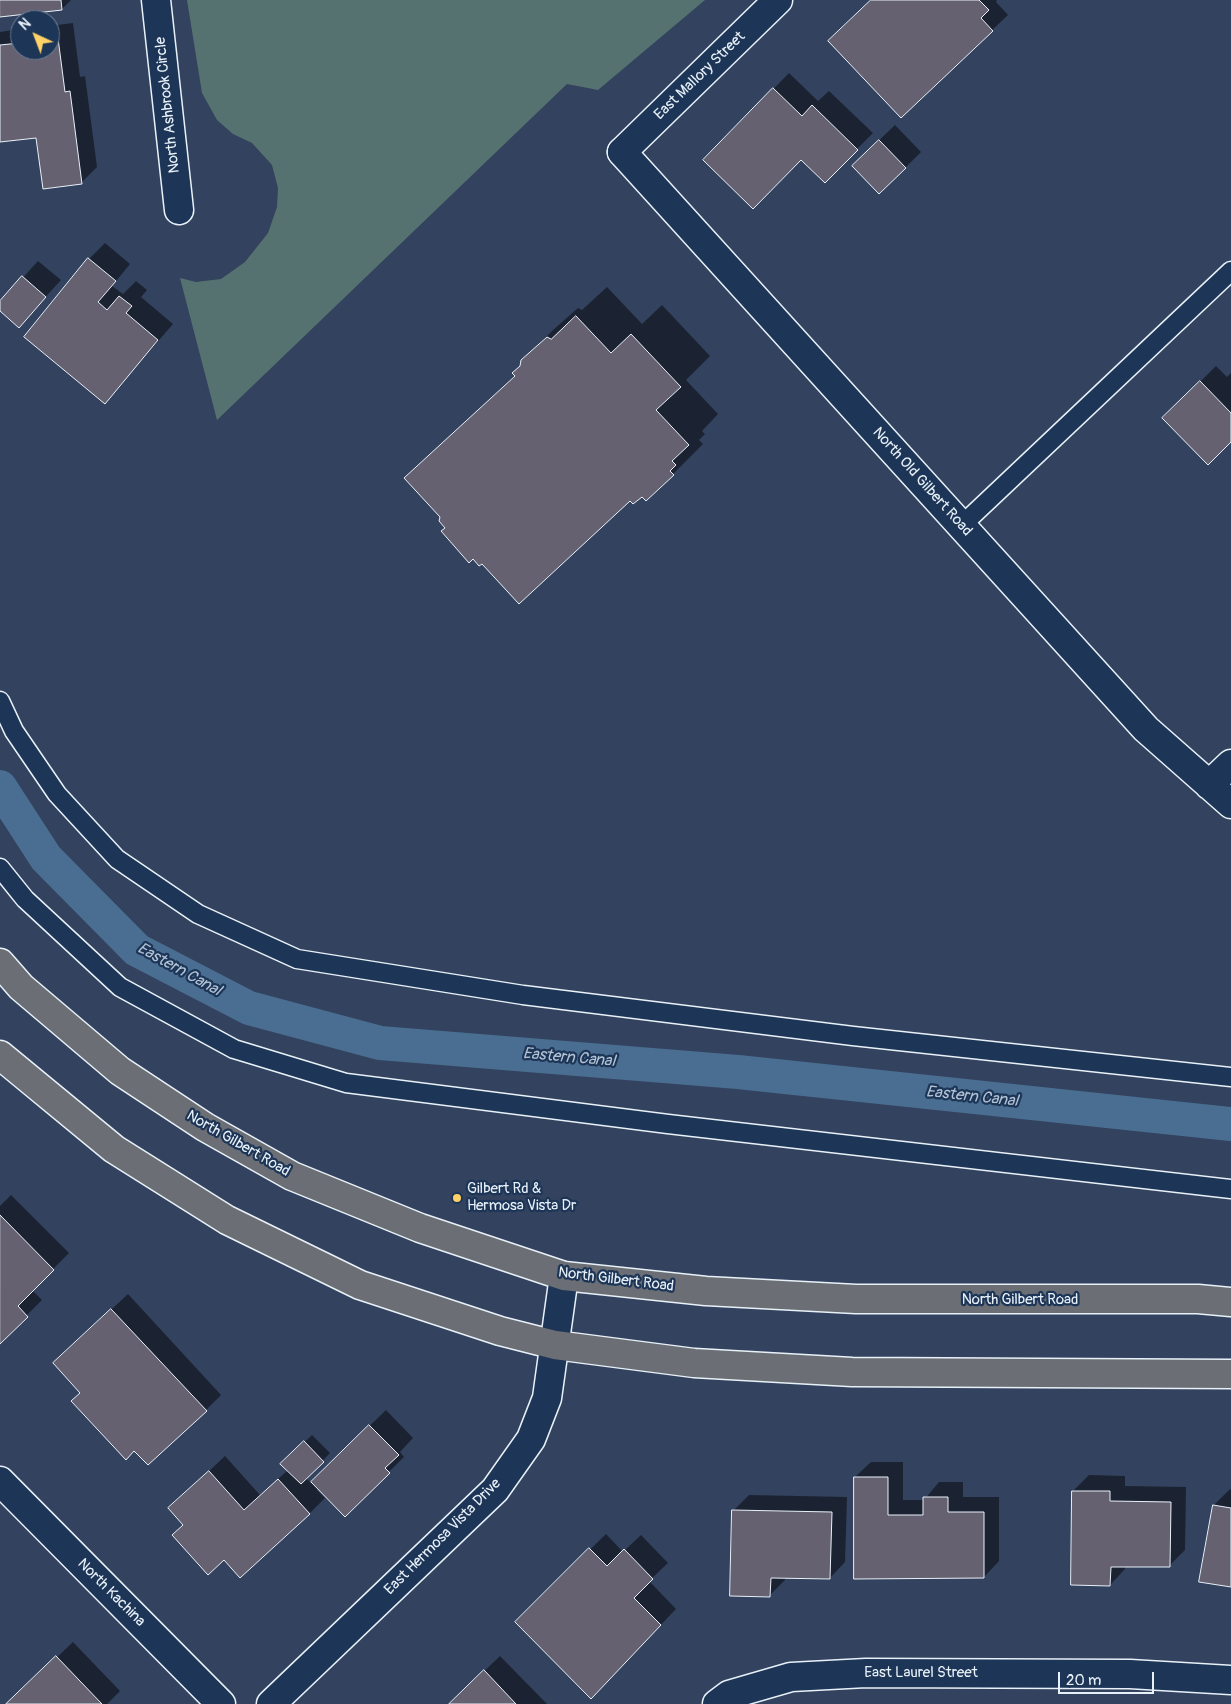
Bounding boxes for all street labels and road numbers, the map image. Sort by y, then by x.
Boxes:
street label: East Mallory Street [651,28,749,124]
street label: North Ashbrook Circle [152,36,184,174]
street label: North Old Gilbert Road [868,424,976,540]
street label: North Gilbert Road [183,1107,293,1181]
street label: North Gilbert Road [557,1264,675,1296]
street label: North Gilbert Road [962,1291,1078,1309]
street label: East Hermosa Vista Drive [381,1475,505,1599]
street label: North Kachina [73,1555,149,1631]
street label: East Laurel Street [864,1664,978,1682]

